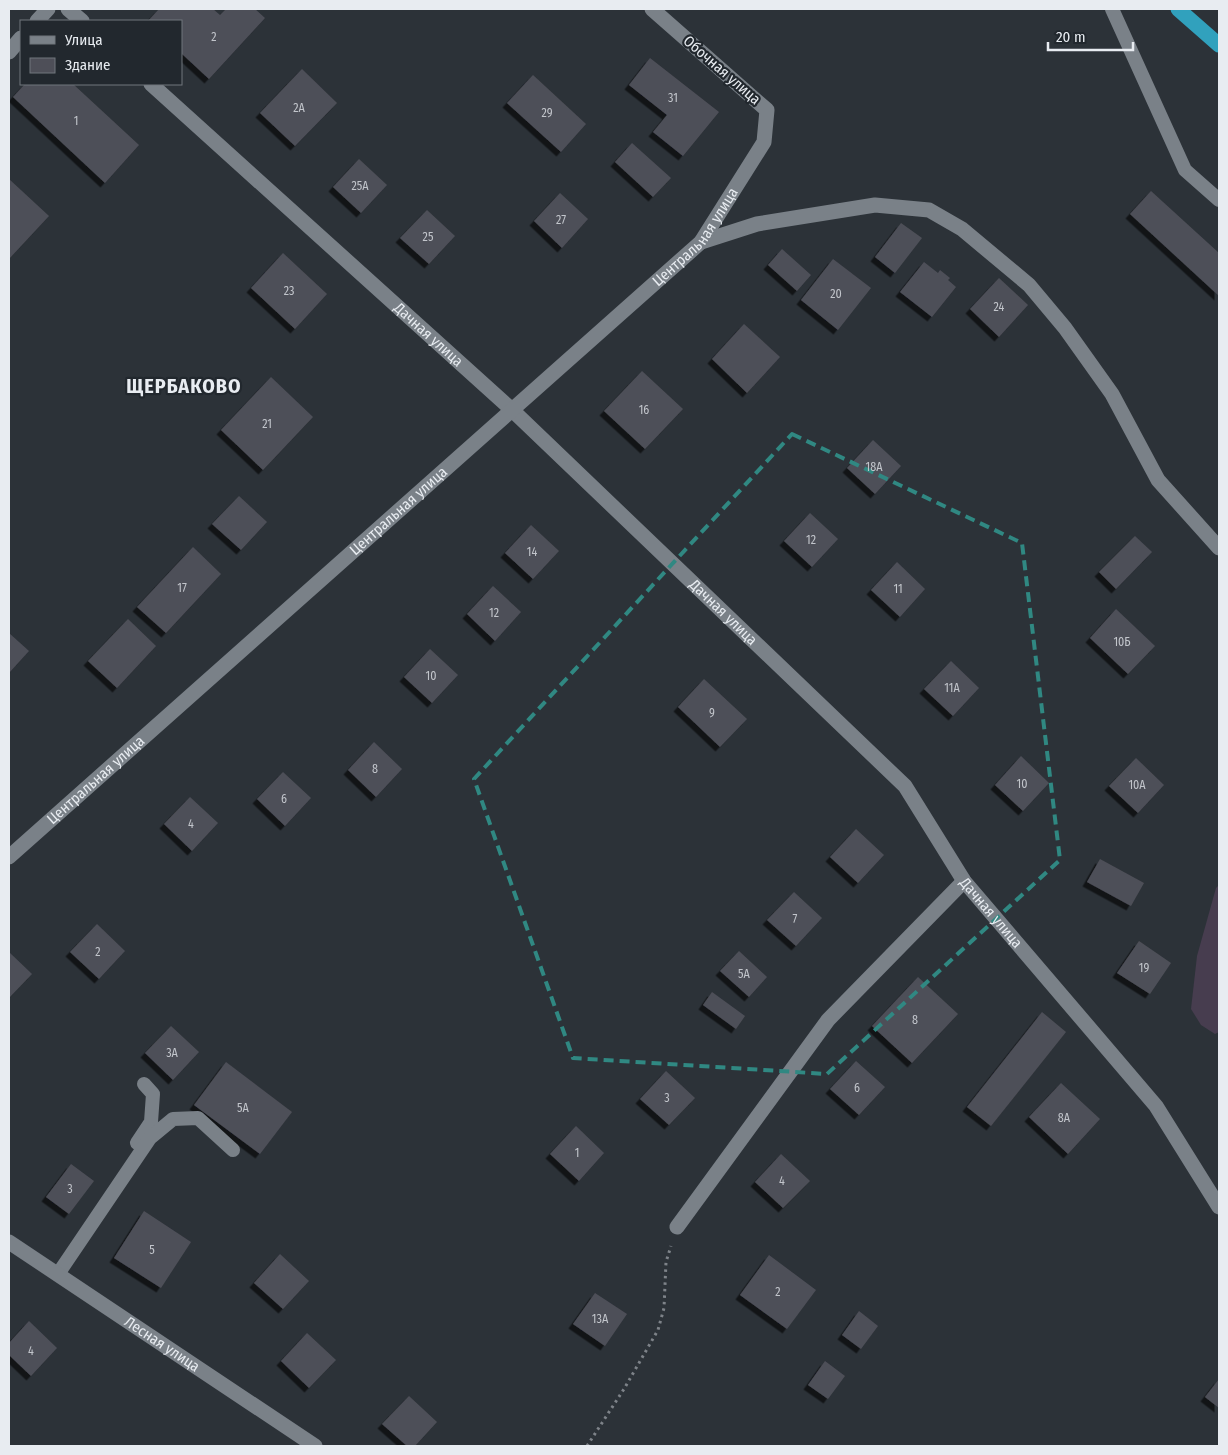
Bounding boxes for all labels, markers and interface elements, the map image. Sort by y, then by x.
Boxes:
legend [20,20,182,85]
scale bar [1048,20,1133,52]
text: 20 m [1056,28,1086,46]
house number: 2 [211,30,217,44]
text: Улица [64,31,103,49]
street label: Обочная улица [680,32,764,108]
text: Здание [65,56,111,74]
house number: 31 [668,91,678,105]
house number: 2А [293,101,305,115]
house number: 29 [541,106,553,120]
house number: 1 [74,114,78,128]
house number: 25А [351,179,369,193]
street label: Центральная улица [649,184,742,290]
house number: 27 [556,213,566,227]
house number: 25 [423,230,434,244]
house number: 23 [284,284,294,298]
house number: 20 [830,287,842,301]
street label: Дачная улица [390,298,467,370]
house number: 24 [994,300,1005,314]
district label: ЩЕРБАКОВО [126,374,242,398]
house number: 16 [639,403,649,417]
house number: 21 [262,417,272,431]
house number: 18А [866,460,883,474]
street label: Центральная улица [346,463,451,559]
house number: 12 [806,533,816,547]
house number: 14 [527,545,537,559]
street label: Дачная улица [685,575,761,649]
house number: 17 [177,581,187,595]
house number: 11 [893,582,903,596]
house number: 12 [489,606,499,620]
house number: 10Б [1113,635,1131,649]
house number: 10 [426,669,436,683]
house number: 11А [944,681,960,695]
house number: 9 [709,706,715,720]
street label: Центральная улица [43,732,148,828]
house number: 8 [372,762,378,776]
house number: 10 [1017,777,1027,791]
house number: 10А [1128,778,1146,792]
house number: 6 [281,792,287,806]
house number: 4 [188,817,194,831]
street label: Дачная улица [955,873,1026,952]
house number: 7 [793,912,798,926]
house number: 2 [95,945,101,959]
house number: 19 [1139,961,1149,975]
house number: 5А [738,967,751,981]
house number: 8 [912,1013,918,1027]
house number: 3А [166,1046,179,1060]
house number: 6 [854,1081,860,1095]
house number: 3 [664,1091,670,1105]
house number: 5А [237,1101,250,1115]
house number: 8А [1058,1111,1071,1125]
house number: 1 [575,1146,579,1160]
house number: 4 [779,1174,785,1188]
house number: 3 [67,1182,73,1196]
house number: 5 [149,1243,155,1257]
house number: 2 [775,1285,781,1299]
house number: 13А [592,1312,609,1326]
street label: Лесная улица [121,1313,203,1376]
house number: 4 [28,1344,34,1358]

